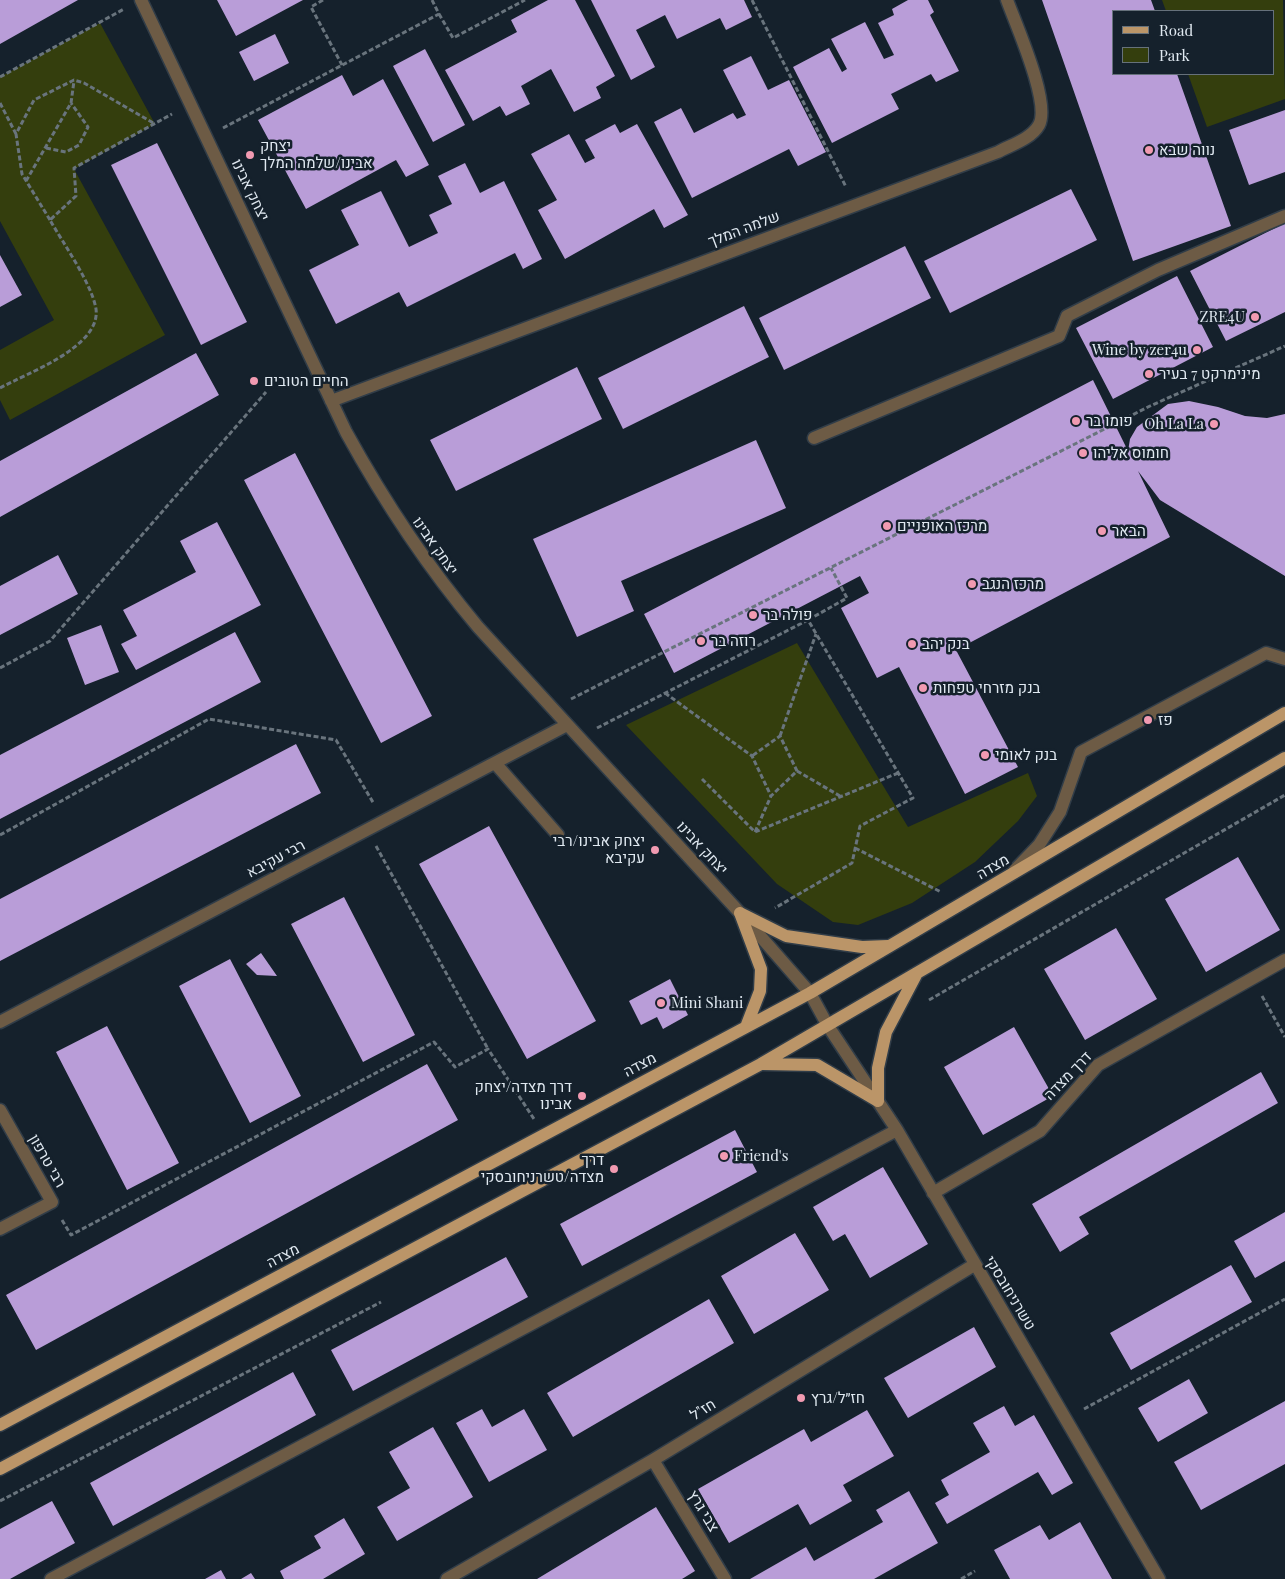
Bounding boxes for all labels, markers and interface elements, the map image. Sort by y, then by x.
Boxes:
legend [1112,10,1275,75]
text: Road [1159,20,1193,40]
text: Park [1159,45,1190,65]
place label: יצחק אבינו/שלמה המלך [260,137,373,172]
place label: נווה שבא [1159,141,1215,159]
marker: נווה שבא [1143,144,1155,156]
marker: יצחק אבינו/שלמה המלך [244,149,256,161]
street label: יצחק אבינו [227,156,273,224]
street label: שלמה המלך [706,207,782,251]
place label: ZRE4U [1200,308,1245,326]
marker: ZRE4U [1249,311,1261,323]
place label: Wine by zer4u [1092,341,1187,359]
marker: Wine by zer4u [1191,344,1203,356]
place label: מינימרקט 7 בעיר [1159,365,1260,383]
marker: מינימרקט 7 בעיר [1143,368,1155,380]
place label: החיים הטובים [264,372,349,390]
marker: החיים הטובים [248,375,260,387]
place label: פומו בר [1086,412,1133,430]
marker: פומו בר [1070,415,1082,427]
place label: Oh La La [1144,415,1204,433]
marker: Oh La La [1208,418,1220,430]
place label: חומוס אליהו [1093,444,1169,462]
marker: חומוס אליהו [1077,447,1089,459]
street label: יצחק אבינו [408,513,462,579]
place label: מרכז האופניים [897,517,987,535]
marker: מרכז האופניים [881,520,893,532]
place label: הבאר [1112,522,1146,540]
marker: הבאר [1096,525,1108,537]
place label: מרכז הנגב [982,575,1044,593]
marker: מרכז הנגב [966,578,978,590]
place label: פולה בר [763,606,812,624]
marker: פולה בר [747,609,759,621]
place label: רוזה בר [711,632,756,650]
marker: רוזה בר [695,635,707,647]
place label: בנק יהב [922,635,970,653]
marker: בנק יהב [906,638,918,650]
place label: בנק מזרחי טפחות [933,679,1040,697]
marker: בנק מזרחי טפחות [917,682,929,694]
place label: פז [1158,711,1173,729]
marker: פז [1142,714,1154,726]
place label: בנק לאומי [995,746,1057,764]
marker: בנק לאומי [979,749,991,761]
street label: יצחק אבינו [673,817,731,879]
place label: יצחק אבינו/רבי עקיבא [553,832,645,867]
street label: רבי עקיבא [244,836,308,882]
marker: יצחק אבינו/רבי עקיבא [649,844,661,856]
street label: מצדה [974,851,1012,883]
place label: Mini Shani [671,994,743,1012]
marker: Mini Shani [655,997,667,1009]
street label: דרך מצדה [1040,1048,1096,1104]
street label: מצדה [621,1049,659,1081]
place label: דרך מצדה/יצחק אבינו [475,1078,572,1113]
marker: דרך מצדה/יצחק אבינו [576,1090,588,1102]
street label: רבי טרפון [25,1131,69,1191]
place label: Friend's [734,1147,788,1165]
marker: Friend's [718,1150,730,1162]
place label: דרך מצדה/טשרניחובסקי [481,1151,604,1186]
marker: דרך מצדה/טשרניחובסקי [608,1163,620,1175]
street label: מצדה [264,1240,302,1272]
street label: טשרניחובסקי [981,1253,1039,1333]
place label: חז״ל/גרץ [811,1389,865,1407]
marker: חז״ל/גרץ [795,1392,807,1404]
street label: חז"ל [687,1395,719,1425]
street label: צבי גרץ [684,1487,722,1535]

